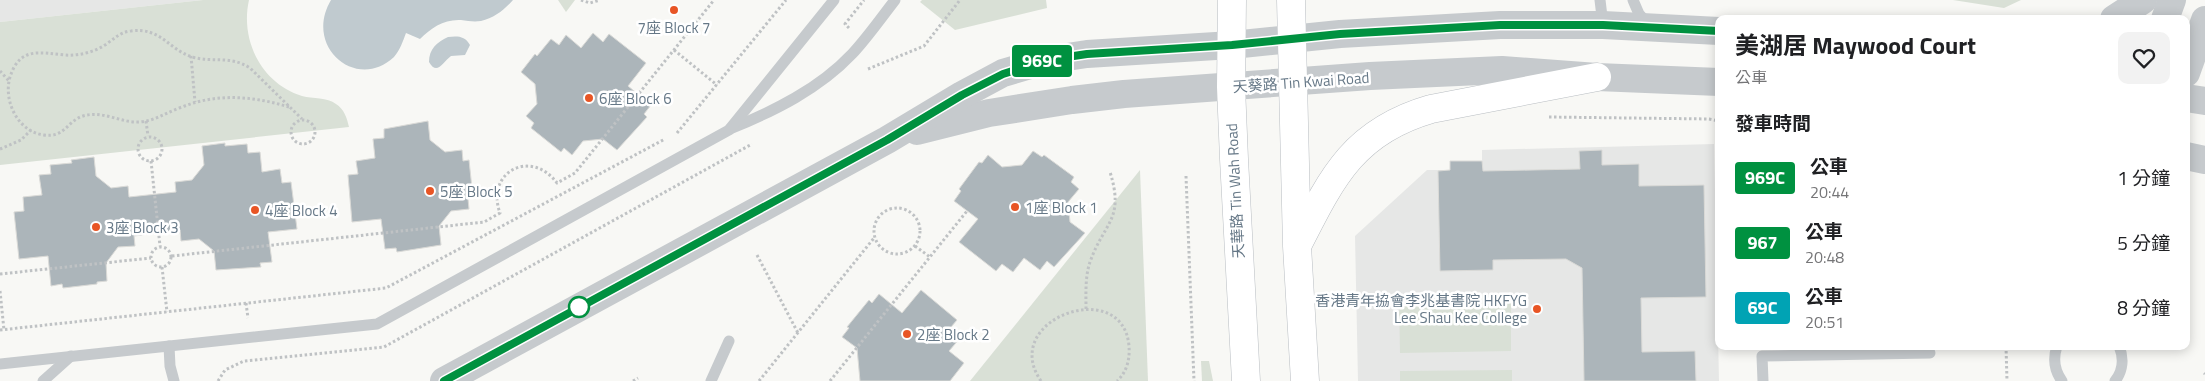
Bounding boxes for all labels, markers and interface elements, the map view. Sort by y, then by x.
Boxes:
marker: 7座 Block 7 [668,4,680,16]
place label: 7座 Block 7 [638,16,710,39]
text: 美湖居 Maywood Court [1735,27,1976,63]
button: heart [2118,32,2170,84]
line badge: 969C [1007,45,1077,77]
text: 969C [1022,47,1062,74]
text: 公車 [1735,65,1767,89]
street label: 天葵路 Tin Kwai Road [1232,66,1370,98]
place label: 6座 Block 6 [599,87,672,110]
marker: 6座 Block 6 [583,92,595,104]
text: 發車時間 [1735,108,1811,137]
street label: 天華路 Tin Wah Road [1220,123,1250,259]
text: 公車 [1810,151,1848,180]
text: 1 分鐘 [2117,163,2170,192]
text: 969C [1745,164,1785,191]
place label: 5座 Block 5 [440,180,513,203]
text: 20:44 [1810,180,1849,204]
marker: 5座 Block 5 [424,185,436,197]
place label: 1座 Block 1 [1025,196,1098,219]
place label: 4座 Block 4 [265,199,338,222]
marker: 1座 Block 1 [1009,201,1021,213]
marker: 4座 Block 4 [249,204,261,216]
place label: 3座 Block 3 [106,216,179,239]
text: 公車 [1805,216,1843,245]
marker: 3座 Block 3 [90,221,102,233]
text: 5 分鐘 [2117,228,2170,257]
text: 967 [1747,229,1778,256]
text: 20:48 [1805,245,1844,269]
text: 公車 [1805,281,1843,310]
place label: 香港青年拹會李兆基書院 HKFYG Lee Shau Kee College [1315,289,1527,329]
text: 8 分鐘 [2117,293,2170,322]
text: 69C [1748,294,1777,321]
unlabelled marker [568,296,590,318]
marker: 香港青年拹會李兆基書院 HKFYG Lee Shau Kee College [1531,303,1543,315]
text: 20:51 [1805,310,1844,334]
place label: 2座 Block 2 [917,323,990,346]
marker: 2座 Block 2 [901,328,913,340]

